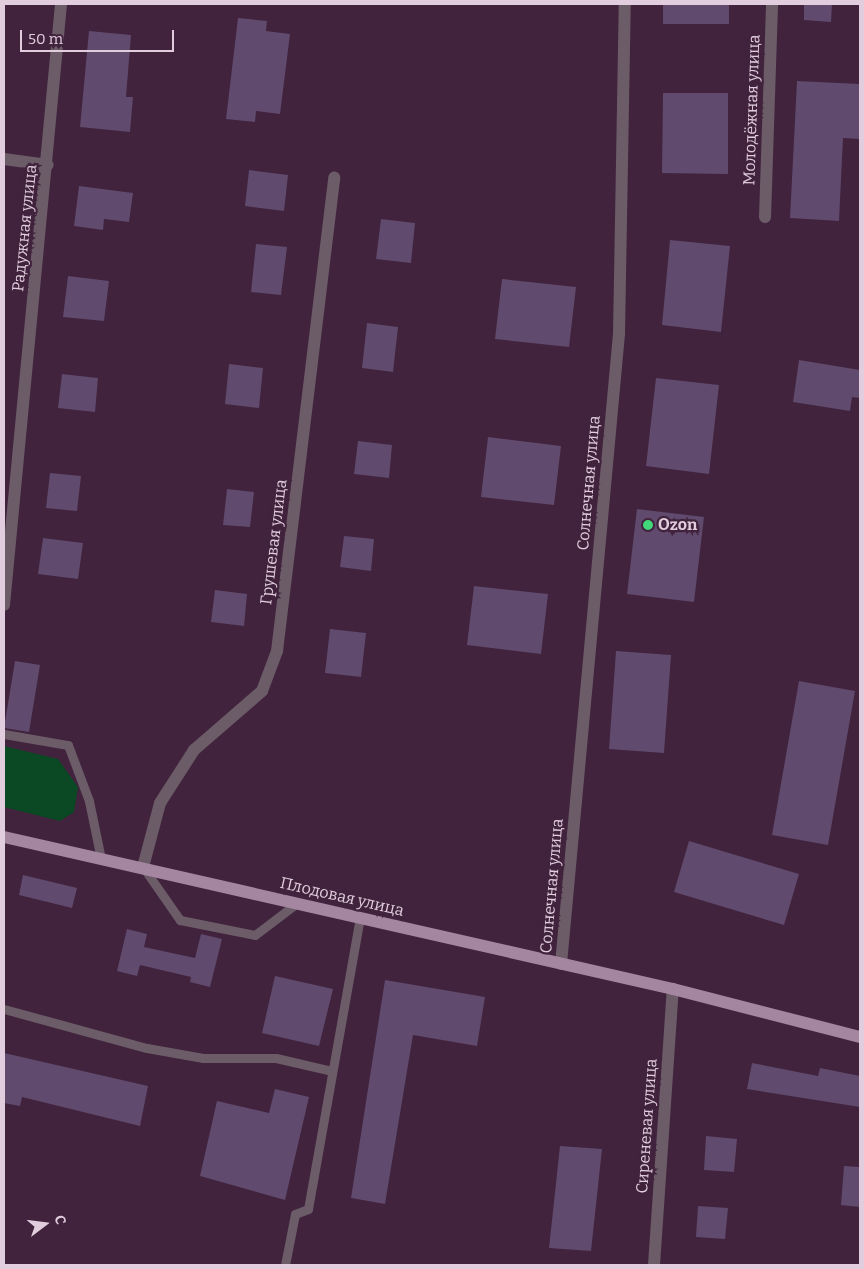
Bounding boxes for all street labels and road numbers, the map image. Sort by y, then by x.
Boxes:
street label: Молодёжная улица [740,34,764,186]
street label: Радужная улица [9,163,41,293]
street label: Солнечная улица [574,415,604,551]
street label: Грушевая улица [257,478,291,606]
street label: Солнечная улица [537,818,567,954]
street label: Плодовая улица [278,873,406,921]
street label: Сиреневая улица [633,1058,661,1194]

